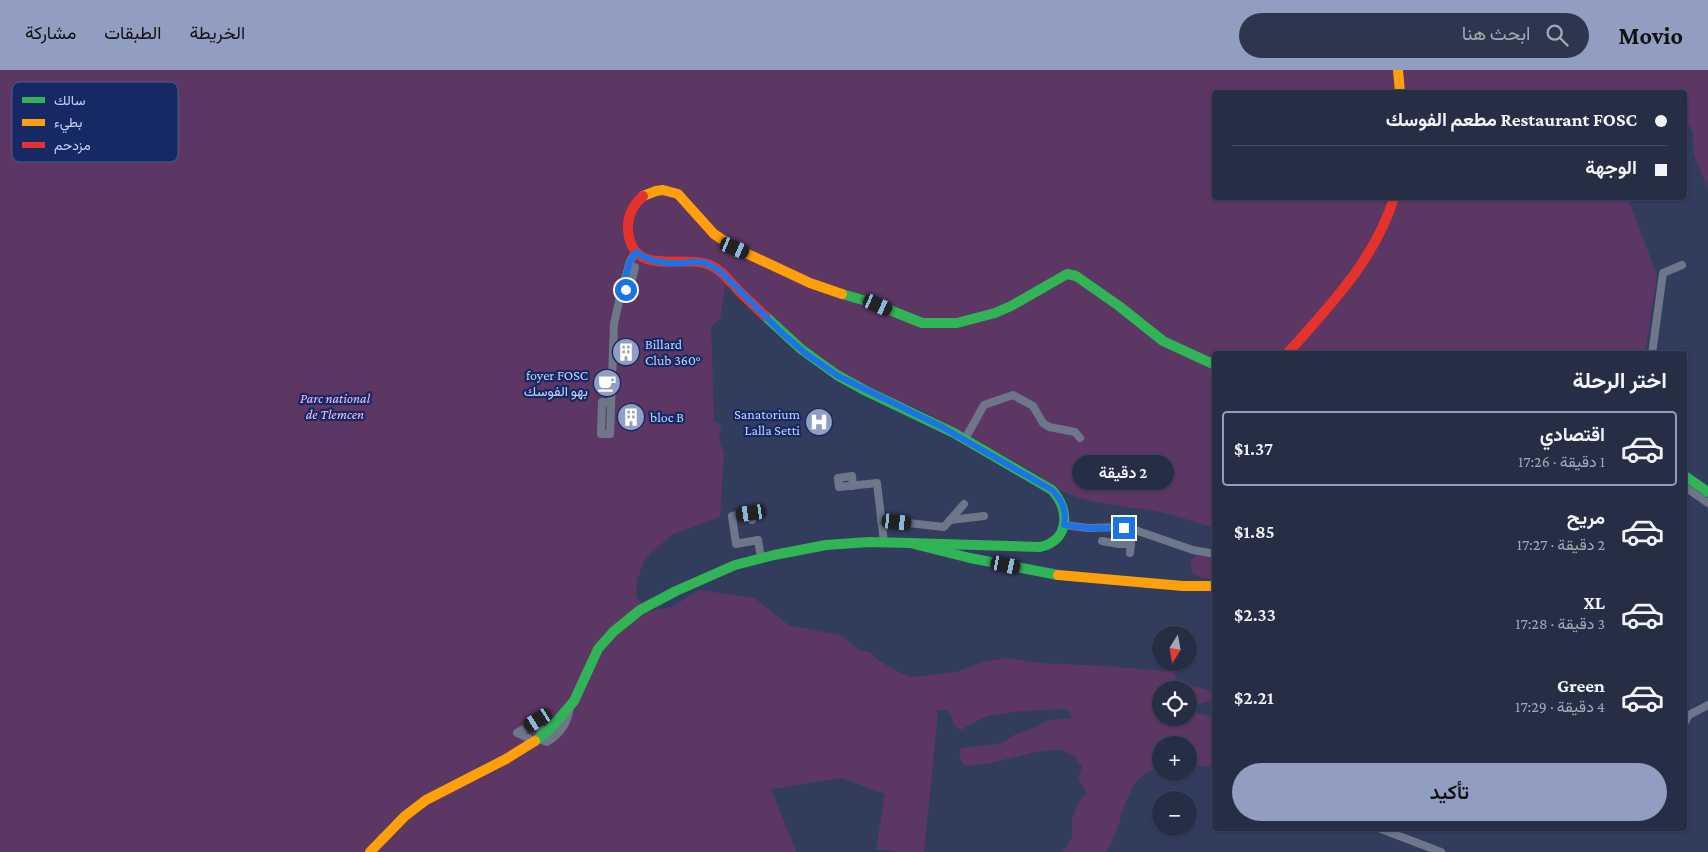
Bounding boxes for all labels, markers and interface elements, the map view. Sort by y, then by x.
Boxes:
search box [1239,13,1589,58]
icon: search [1543,21,1571,49]
text: Movio [1619,22,1683,49]
text: مشاركة [25,23,76,43]
text: الطبقات [104,23,161,43]
text: الخريطة [189,23,245,43]
text: ابحث هنا [1462,23,1531,44]
legend [12,82,178,162]
text: سالك [54,92,85,108]
text: Restaurant FOSC مطعم الفوسك [1386,109,1637,130]
text: بطيء [54,114,82,134]
text: مزدحم [54,137,91,154]
text: الوجهة [1585,157,1637,178]
car [718,235,751,261]
route start [615,279,637,301]
car [861,292,894,318]
place label: Billard Club 360° [645,336,701,368]
building icon: Billard Club 360° [611,337,641,367]
place label: foyer FOSC بهو الفوسك [524,367,588,400]
cafe icon: foyer FOSC بهو الفوسك [592,368,622,398]
text: اختر الرحلة [1573,368,1667,393]
park label: Parc national de Tlemcen [300,390,371,422]
building icon: bloc B [616,402,646,432]
place label: Sanatorium Lalla Setti [734,406,800,438]
hospital icon: Sanatorium Lalla Setti [804,407,834,437]
place label: bloc B [650,409,684,425]
text: اقتصادي [1540,424,1605,445]
icon: car [1620,426,1665,471]
text: $1.37 [1234,438,1273,459]
text: 1 دقيقة · 17:26 [1518,453,1605,470]
callout: 2 دقيقة [1073,456,1175,490]
text: 2 دقيقة [1099,464,1147,481]
car [735,503,766,523]
text: مريح [1567,507,1605,528]
icon: car [1620,509,1665,554]
car [881,513,912,531]
route end [1113,517,1135,539]
text: $1.85 [1234,521,1275,542]
text: 2 دقيقة · 17:27 [1517,536,1605,553]
car [989,555,1022,575]
text: XL [1584,592,1605,613]
icon: car [1620,592,1665,637]
text: $2.33 [1234,604,1276,625]
text: 3 دقيقة · 17:28 [1515,615,1605,632]
north arrow [1152,626,1198,671]
map controls [1152,626,1197,836]
text: Green [1557,675,1605,696]
icon: car [1620,675,1665,720]
button: locate [1152,681,1197,726]
text: $2.21 [1234,687,1274,708]
text: 4 دقيقة · 17:29 [1515,698,1605,715]
car [521,706,554,734]
button: + [1152,736,1197,781]
button: تأكيد [1232,763,1667,821]
button: − [1152,791,1197,836]

